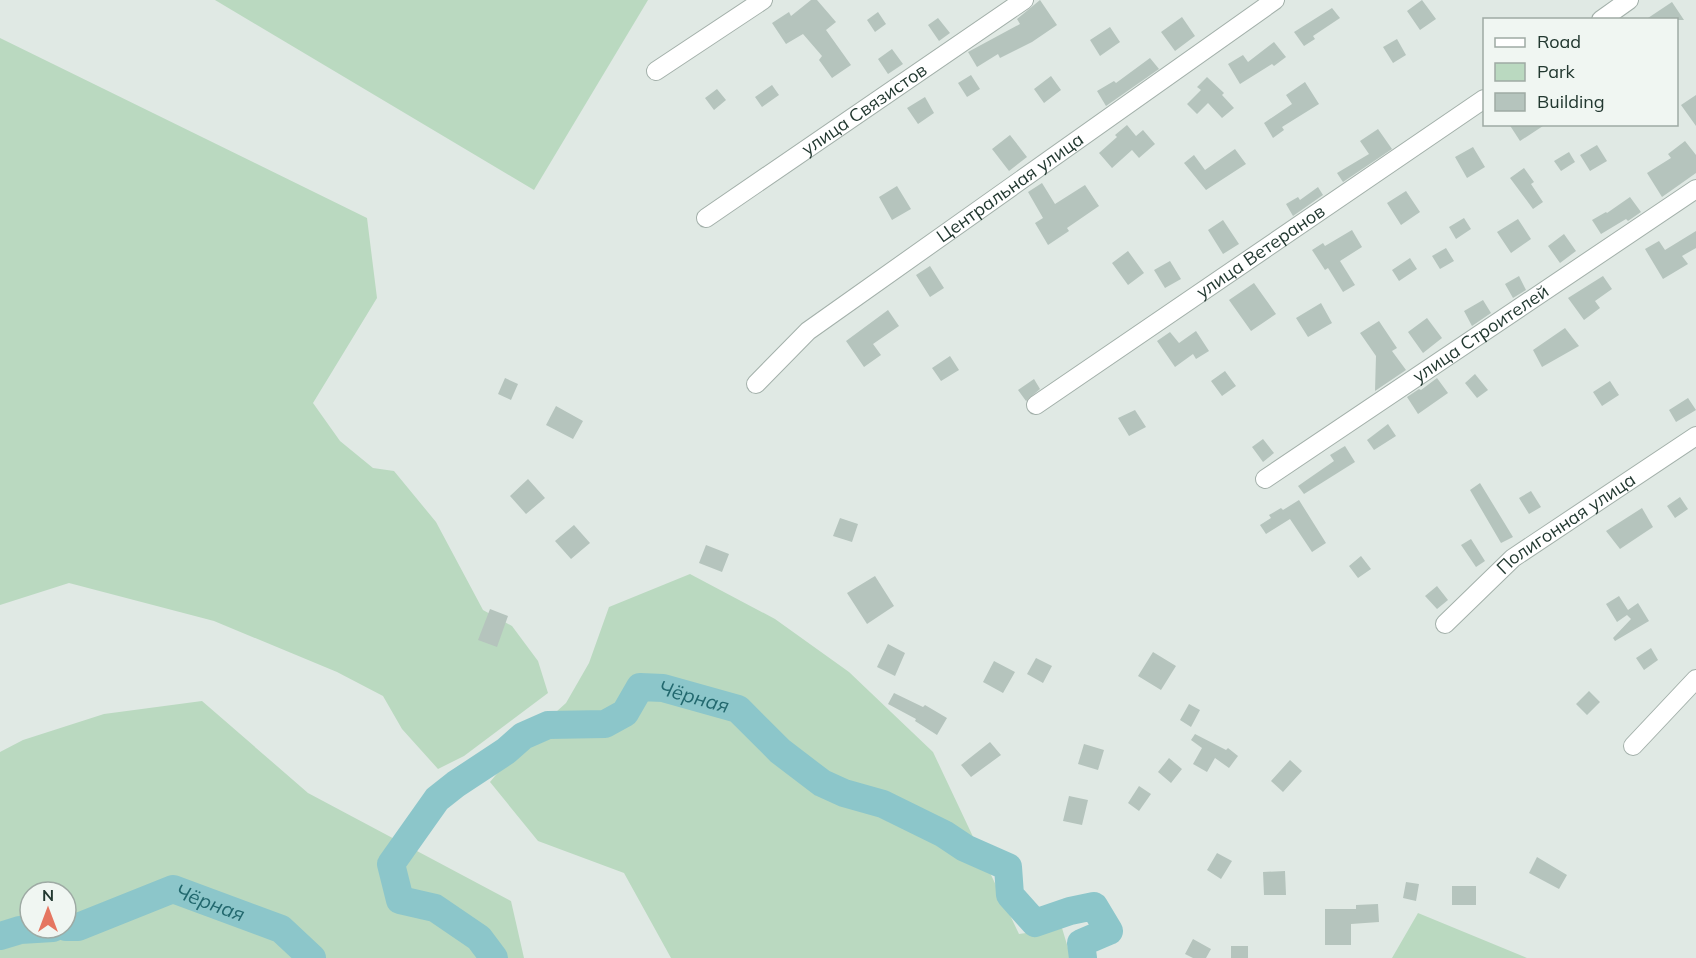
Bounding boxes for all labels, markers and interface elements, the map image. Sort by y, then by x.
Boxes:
legend [1483,18,1678,126]
text: Road [1537,30,1581,53]
street label: улица Связистов [797,58,931,160]
text: Park [1537,60,1576,83]
text: Building [1537,90,1605,113]
street label: Центральная улица [932,127,1088,247]
street label: улица Ветеранов [1192,199,1329,303]
street label: улица Строителей [1408,279,1553,387]
street label: Полигонная улица [1491,468,1640,579]
water label: Чёрная [656,674,732,718]
water label: Чёрная [172,878,249,927]
north arrow [18,880,78,940]
text: N [42,885,54,905]

